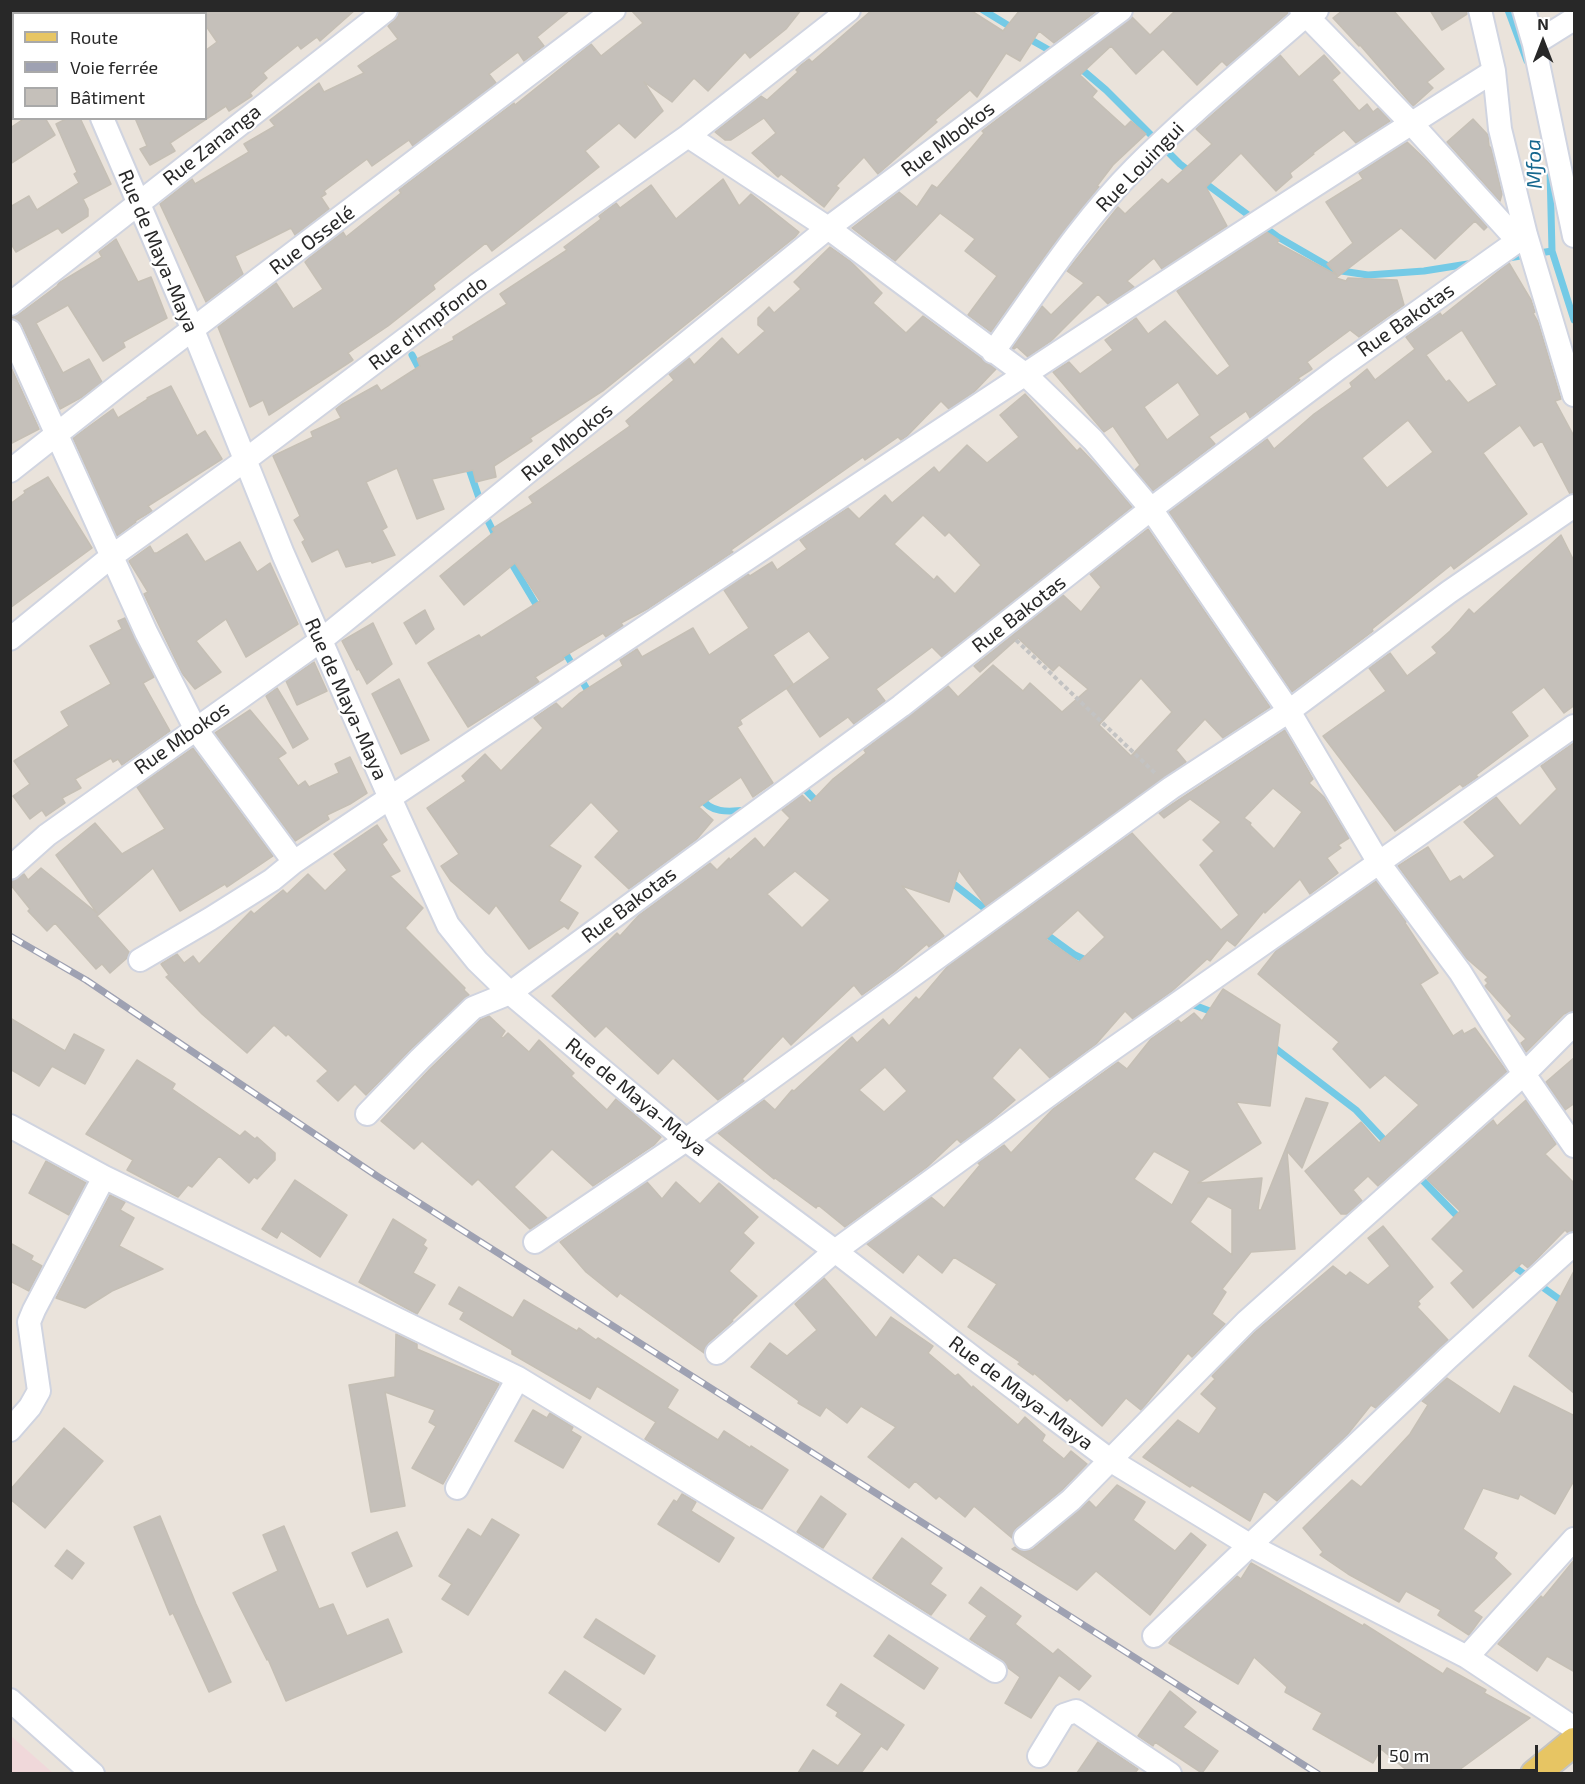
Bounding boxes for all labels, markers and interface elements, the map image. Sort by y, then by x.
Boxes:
legend [12,12,207,120]
north arrow [1513,12,1573,72]
text: N [1537,14,1549,33]
text: Route [70,26,118,48]
text: Voie ferrée [70,56,158,78]
text: Bâtiment [70,86,145,108]
street label: Rue Mbokos [897,96,999,182]
street label: Rue Zananga [158,99,266,191]
street label: Rue Louingui [1091,117,1189,217]
water label: Mfoa [1521,139,1547,189]
street label: Rue de Maya-Maya [113,166,203,336]
street label: Rue Osselé [265,200,359,280]
street label: Rue d'Impfondo [364,271,492,375]
street label: Rue Bakotas [1353,278,1459,362]
street label: Rue Mbokos [516,398,618,486]
street label: Rue Bakotas [967,570,1071,658]
street label: Rue de Maya-Maya [300,614,392,784]
street label: Rue Mbokos [130,696,234,780]
street label: Rue Bakotas [577,862,681,948]
street label: Rue de Maya-Maya [561,1033,711,1161]
street label: Rue de Maya-Maya [944,1331,1098,1455]
scale bar [1381,1733,1542,1771]
text: 50 m [1389,1744,1429,1766]

